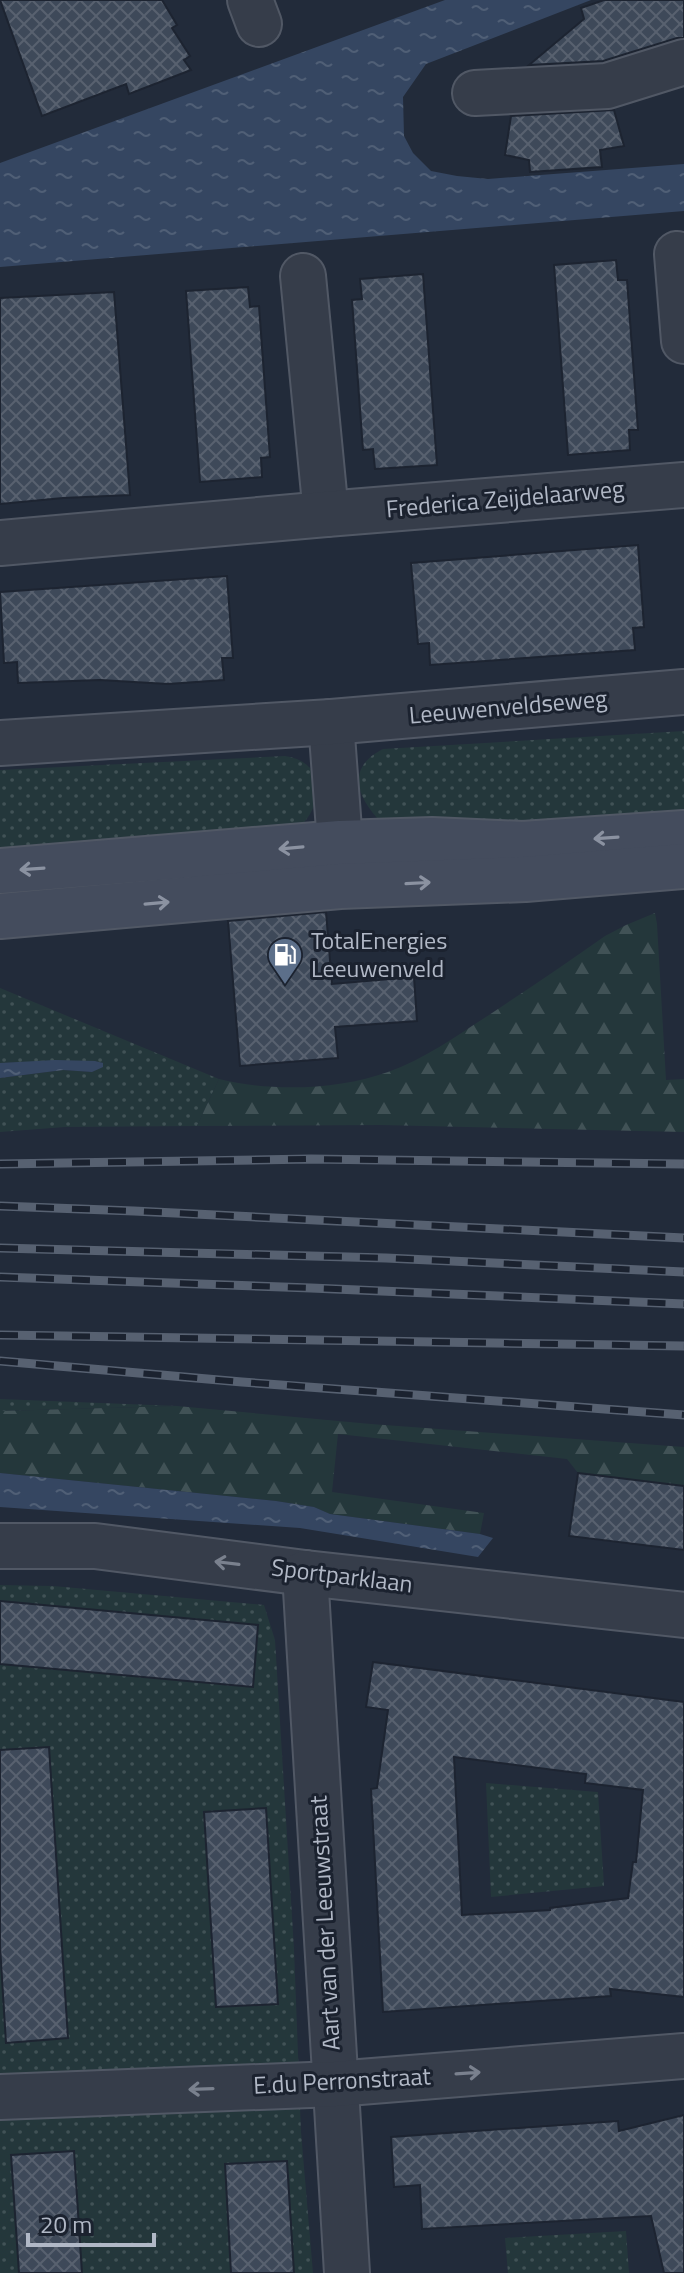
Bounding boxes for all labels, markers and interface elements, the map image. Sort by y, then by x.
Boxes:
street label: Frederica Zeijdelaarweg [384,470,626,526]
street label: Leeuwenveldseweg [407,679,609,733]
one-way arrow [593,831,620,846]
one-way arrow [278,840,305,855]
one-way arrow [19,862,46,877]
one-way arrow [404,875,431,890]
one-way arrow [143,895,170,910]
place label: TotalEnergies Leeuwenveld [311,922,447,986]
fuel station icon: TotalEnergies Leeuwenveld [266,936,304,986]
street label: Sportparklaan [269,1548,415,1602]
one-way arrow [215,1555,240,1570]
street label: Aart van der Leeuwstraat [299,1794,349,2051]
street label: E.du Perronstraat [252,2057,432,2103]
one-way arrow [454,2065,481,2080]
one-way arrow [188,2081,215,2096]
scale bar [28,2197,154,2247]
text: 20 m [40,2206,92,2242]

